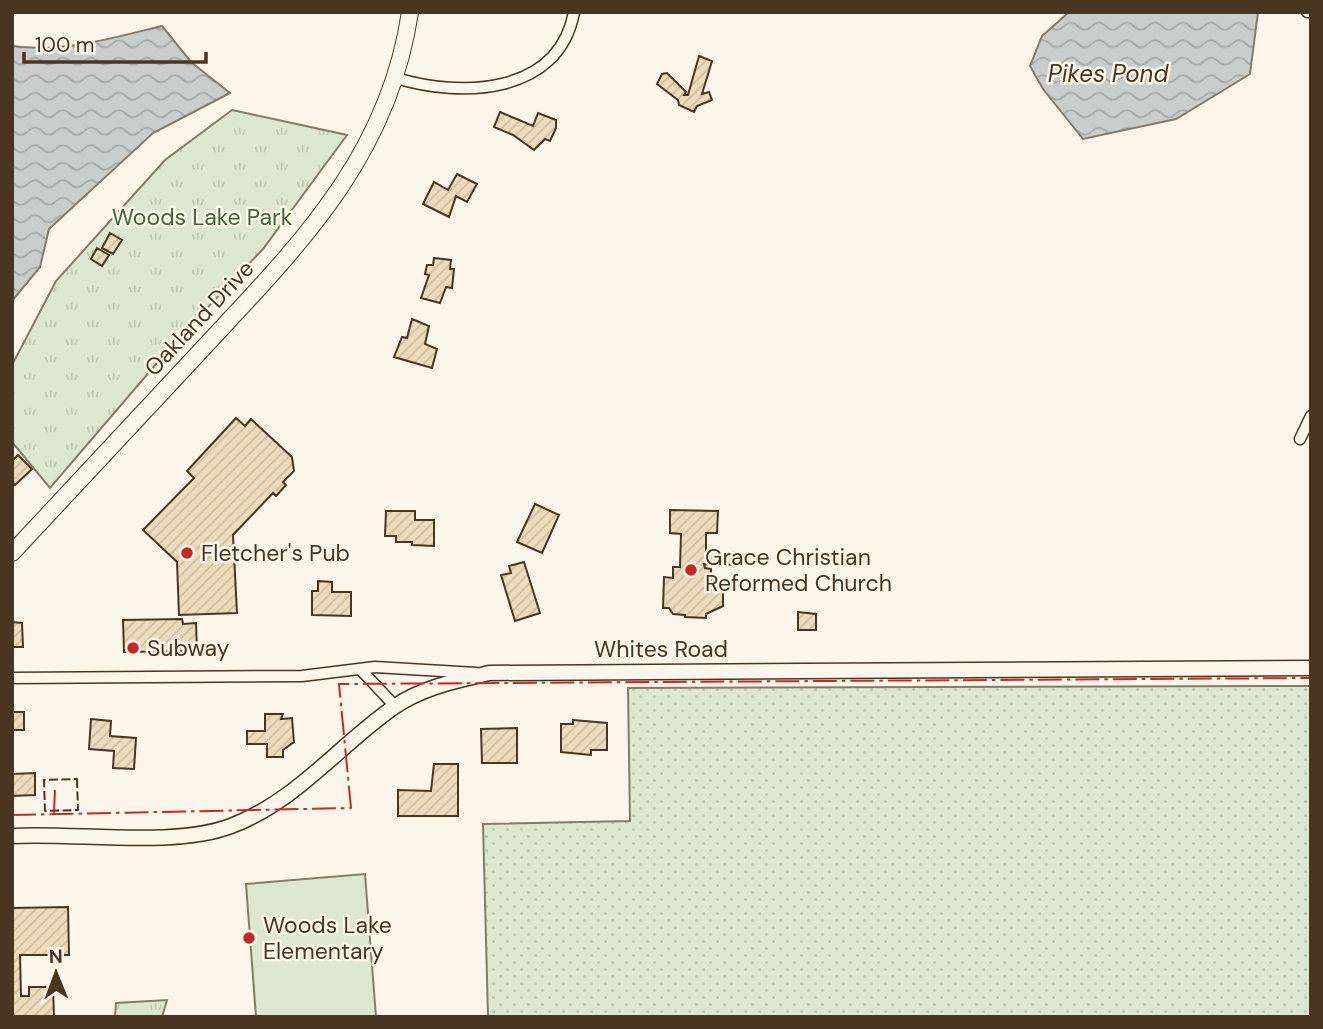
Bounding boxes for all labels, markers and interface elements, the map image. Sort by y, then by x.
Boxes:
scale bar [24,21,206,65]
text: 100 m [35,31,95,59]
water label: Pikes Pond [1048,58,1169,89]
park label: Woods Lake Park [112,202,293,232]
street label: Oakland Drive [138,254,260,382]
place label: Fletcher's Pub [201,538,350,568]
place label: Grace Christian Reformed Church [705,542,892,598]
marker: Fletcher's Pub [179,545,195,561]
marker: Grace Christian Reformed Church [683,562,699,578]
place label: Subway [147,633,230,663]
street label: Whites Road [594,634,728,664]
marker: Subway [125,640,141,656]
place label: Woods Lake Elementary [263,910,392,966]
marker: Woods Lake Elementary [241,930,257,946]
north arrow [21,938,91,1008]
text: N [49,944,63,969]

